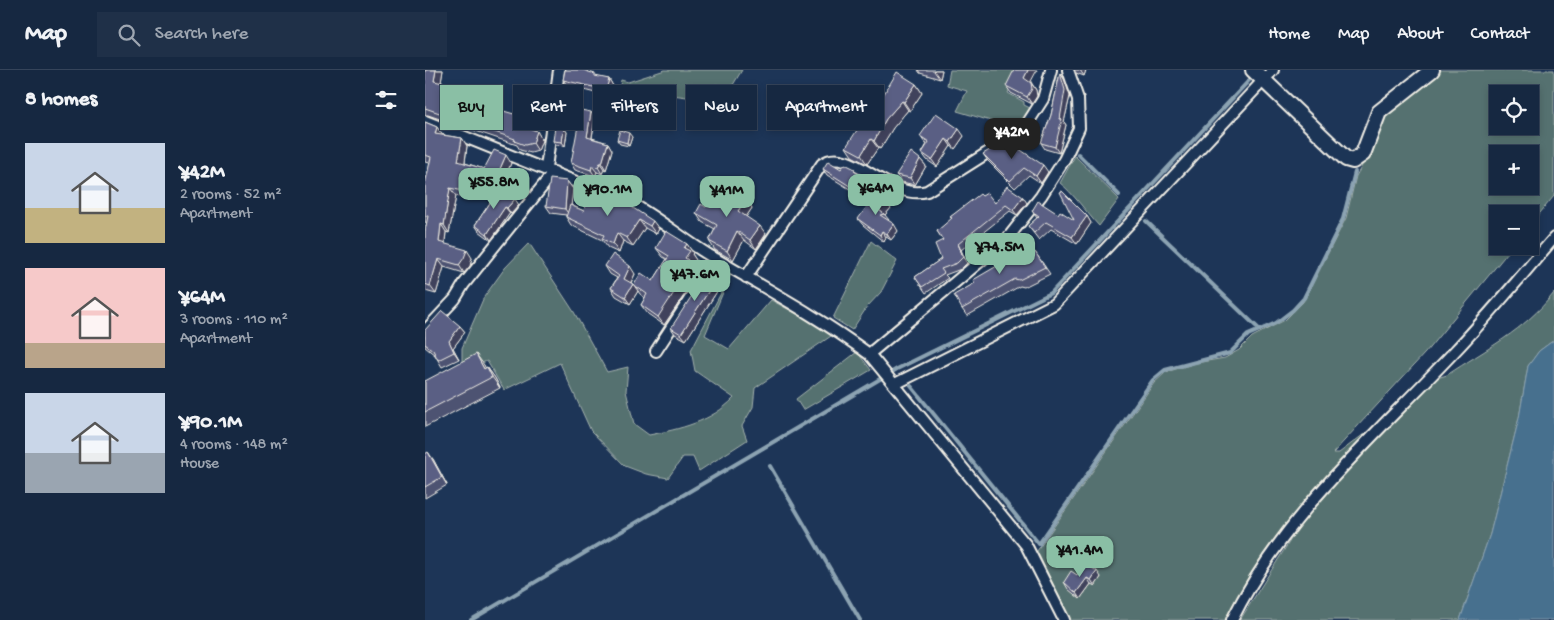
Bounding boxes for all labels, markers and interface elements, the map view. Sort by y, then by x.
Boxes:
search box [97,12,447,57]
text: Map [25,20,67,49]
icon: search [115,21,143,49]
text: Search here [155,23,248,46]
text: Home [1268,24,1310,45]
text: Map [1338,24,1369,45]
text: About [1397,24,1443,45]
text: Contact [1471,24,1529,45]
chip: Buy [440,85,503,130]
chip: Rent [513,85,583,130]
chip: Filters [593,85,676,130]
chip: New [686,85,757,130]
chip: Apartment [767,85,884,130]
map controls [1489,85,1539,255]
button: locate [1489,85,1539,135]
icon: filters [372,86,400,114]
text: 8 homes [25,88,97,113]
pin: ¥42M [982,118,1042,160]
text: ¥42M [995,124,1029,143]
button: + [1489,145,1539,195]
text: ¥42M [180,161,225,186]
icon: home [65,163,125,223]
pin: ¥55.8M [453,168,535,210]
text: ¥55.8M [469,174,519,193]
pin: ¥90.1M [567,174,649,217]
pin: ¥64M [846,174,906,216]
pin: ¥41M [697,176,757,218]
text: ¥64M [859,180,893,199]
text: ¥90.1M [584,181,632,200]
text: ¥41M [711,182,743,201]
text: 2 rooms · 52 m² [180,186,282,205]
text: Apartment [180,205,252,224]
button: − [1489,205,1539,255]
pin: ¥74.5M [959,232,1041,275]
text: ¥74.5M [976,239,1024,258]
pin: ¥47.6M [654,260,736,302]
text: ¥47.6M [671,266,719,285]
text: ¥64M [180,286,225,311]
icon: home [65,288,125,348]
text: 3 rooms · 110 m² [180,311,288,330]
text: Apartment [180,330,252,349]
text: ¥90.1M [180,411,242,436]
icon: home [65,413,125,473]
text: 4 rooms · 148 m² [180,436,288,455]
text: House [180,455,219,474]
pin: ¥41.4M [1039,536,1121,578]
text: ¥41.4M [1057,542,1103,561]

